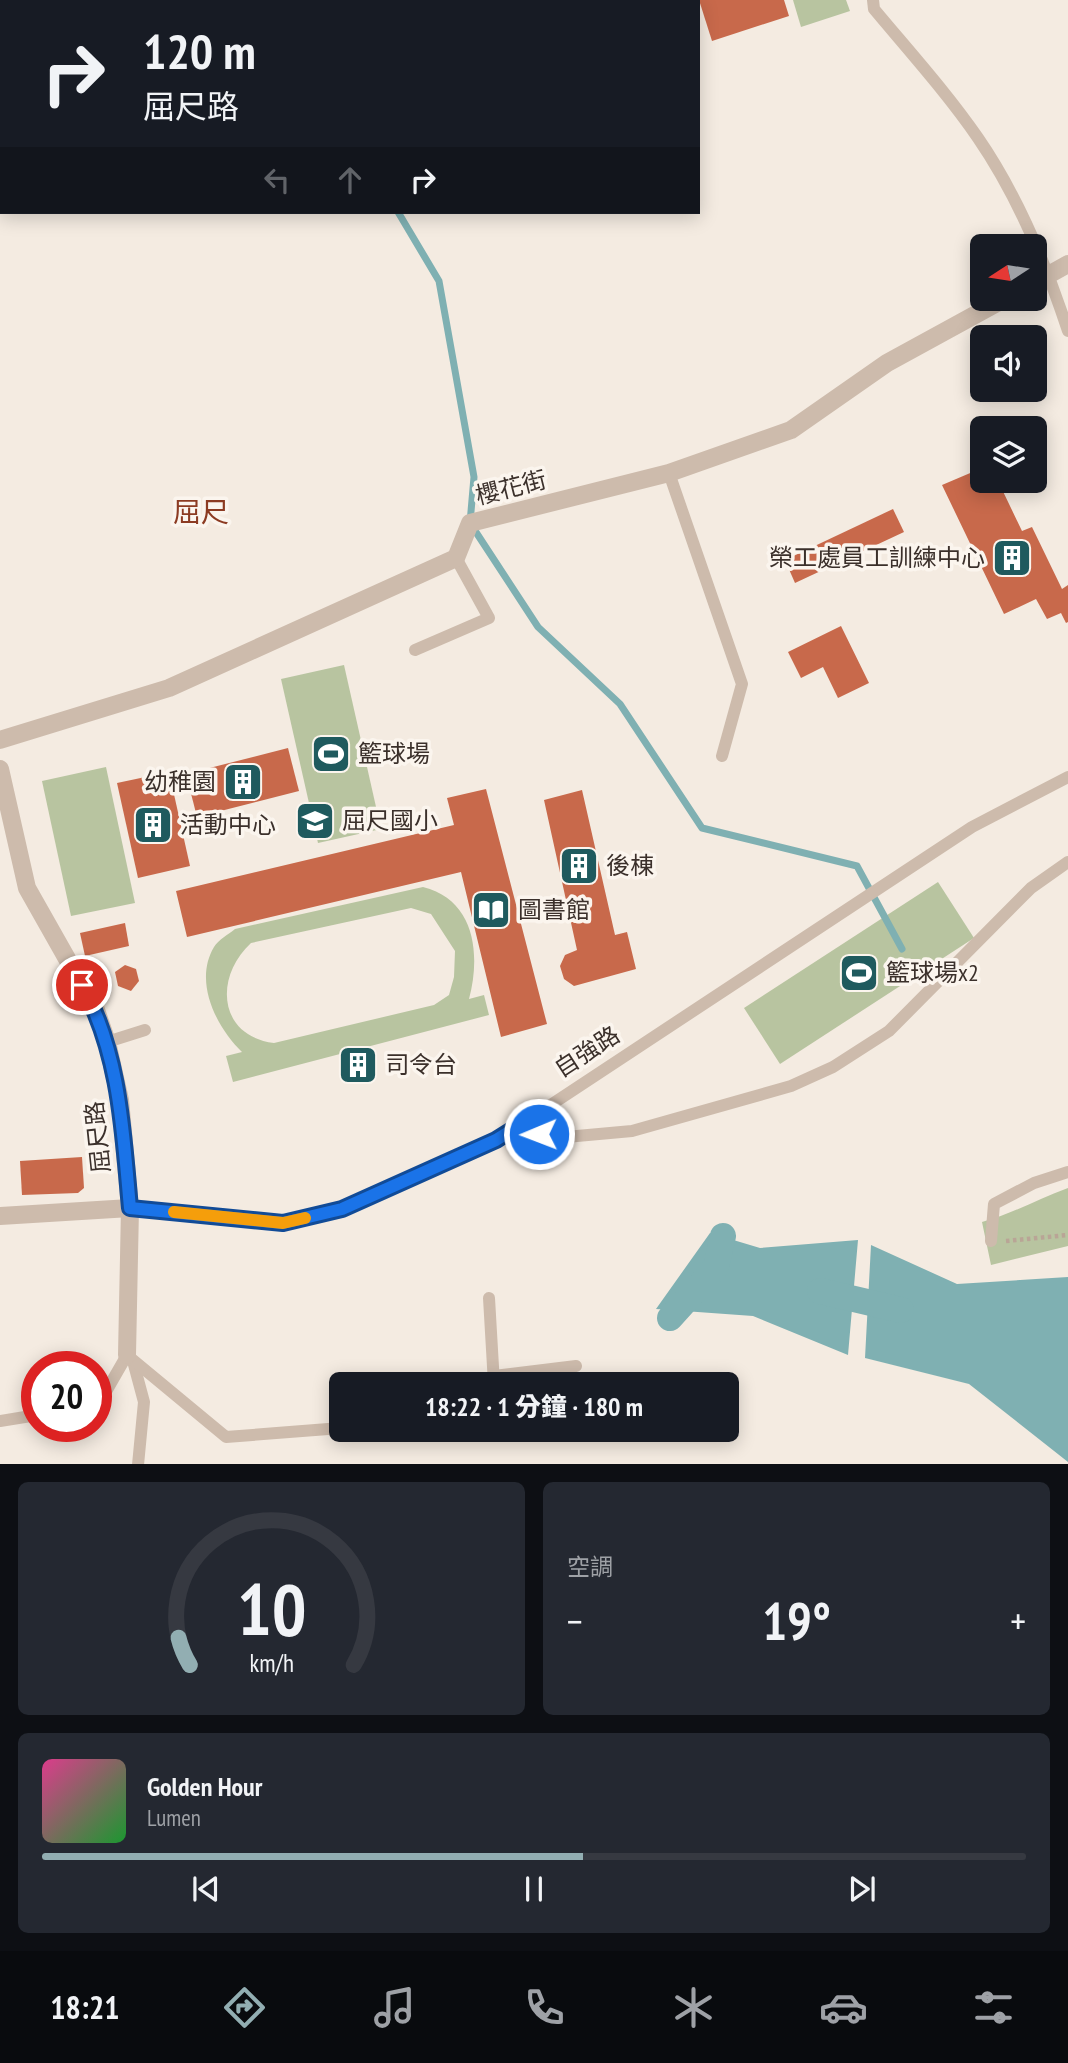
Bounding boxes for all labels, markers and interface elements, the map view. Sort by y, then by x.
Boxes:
text: 120 m [143,19,256,83]
icon: right [28,28,119,119]
text: 屈尺路 [143,85,239,127]
icon: left [258,161,296,199]
icon: ahead [331,161,369,199]
icon: right [404,161,442,199]
north arrow [970,234,1046,312]
map controls [970,234,1047,493]
button: sound [970,325,1047,402]
button: layers [970,416,1047,493]
street label: 櫻花街 [472,464,550,511]
district label: 屈尺 [173,493,229,530]
building icon: 榮工處員工訓練中心 [991,537,1033,579]
place label: 榮工處員工訓練中心 [769,542,985,573]
sports icon: 籃球場 [310,733,352,775]
place label: 籃球場 [358,738,430,769]
building icon: 幼稚園 [222,761,264,803]
place label: 幼稚園 [144,766,216,797]
school or university icon: 屈尺國小 [294,800,336,842]
building icon: 活動中心 [132,804,174,846]
place label: 屈尺國小 [342,805,438,836]
place label: 活動中心 [180,809,276,840]
building icon: 後棟 [558,845,600,887]
place label: 後棟 [606,850,654,881]
library icon: 圖書館 [470,889,512,931]
place label: 圖書館 [518,894,590,925]
sports icon: 籃球場x2 [838,952,880,994]
pin [52,955,112,1015]
place label: 籃球場x2 [886,957,979,988]
icon: arrive [63,966,101,1004]
street label: 自強路 [548,1019,625,1084]
building icon: 司令台 [337,1044,379,1086]
place label: 司令台 [385,1049,457,1080]
position arrow [502,1097,576,1171]
street label: 屈尺路 [78,1100,117,1174]
speed limit sign: 20 [21,1351,112,1442]
text: 18:22 · 1 分鐘 · 180 m [425,1390,643,1423]
text: 空調 [567,1552,613,1581]
text: 10 [237,1561,306,1655]
text: 19° [762,1587,831,1654]
text: − [567,1596,583,1645]
text: + [1010,1596,1026,1645]
text: km/h [249,1646,294,1678]
text: Golden Hour [147,1770,262,1803]
text: Lumen [147,1803,201,1832]
icon: previous [187,1870,225,1908]
icon: pause [515,1870,553,1908]
icon: next [843,1870,881,1908]
icon: directions [220,1983,269,2032]
icon: music [370,1983,419,2032]
icon: phone [520,1983,569,2032]
icon: climate [669,1983,718,2032]
icon: car [819,1983,868,2032]
icon: filters [969,1983,1018,2032]
text: 18:21 [50,1986,120,2028]

